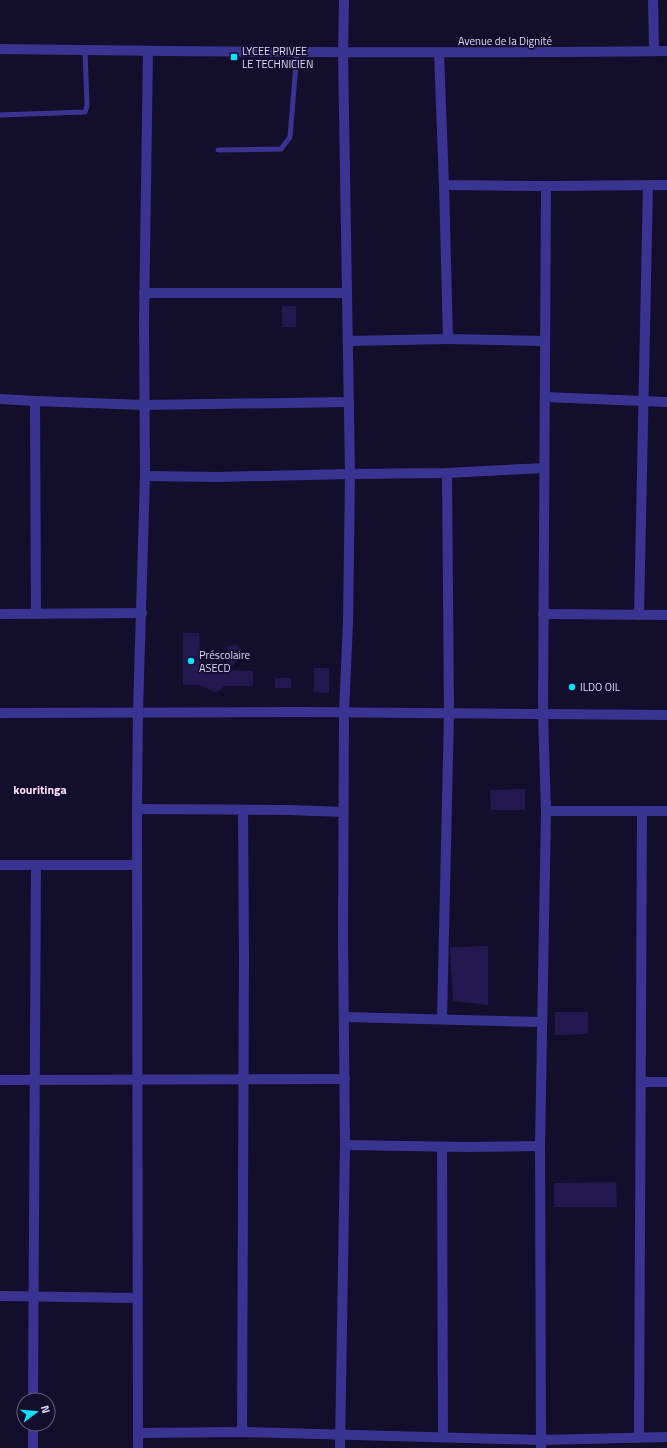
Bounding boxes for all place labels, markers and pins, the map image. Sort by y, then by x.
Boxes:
place label: LYCEE PRIVEE LE TECHNICIEN [242,43,313,72]
marker: LYCEE PRIVEE LE TECHNICIEN [229,52,239,62]
place label: Préscolaire ASECD [199,647,251,676]
marker: Préscolaire ASECD [186,656,196,666]
place label: ILDO OIL [580,679,621,695]
marker: ILDO OIL [567,682,577,692]

